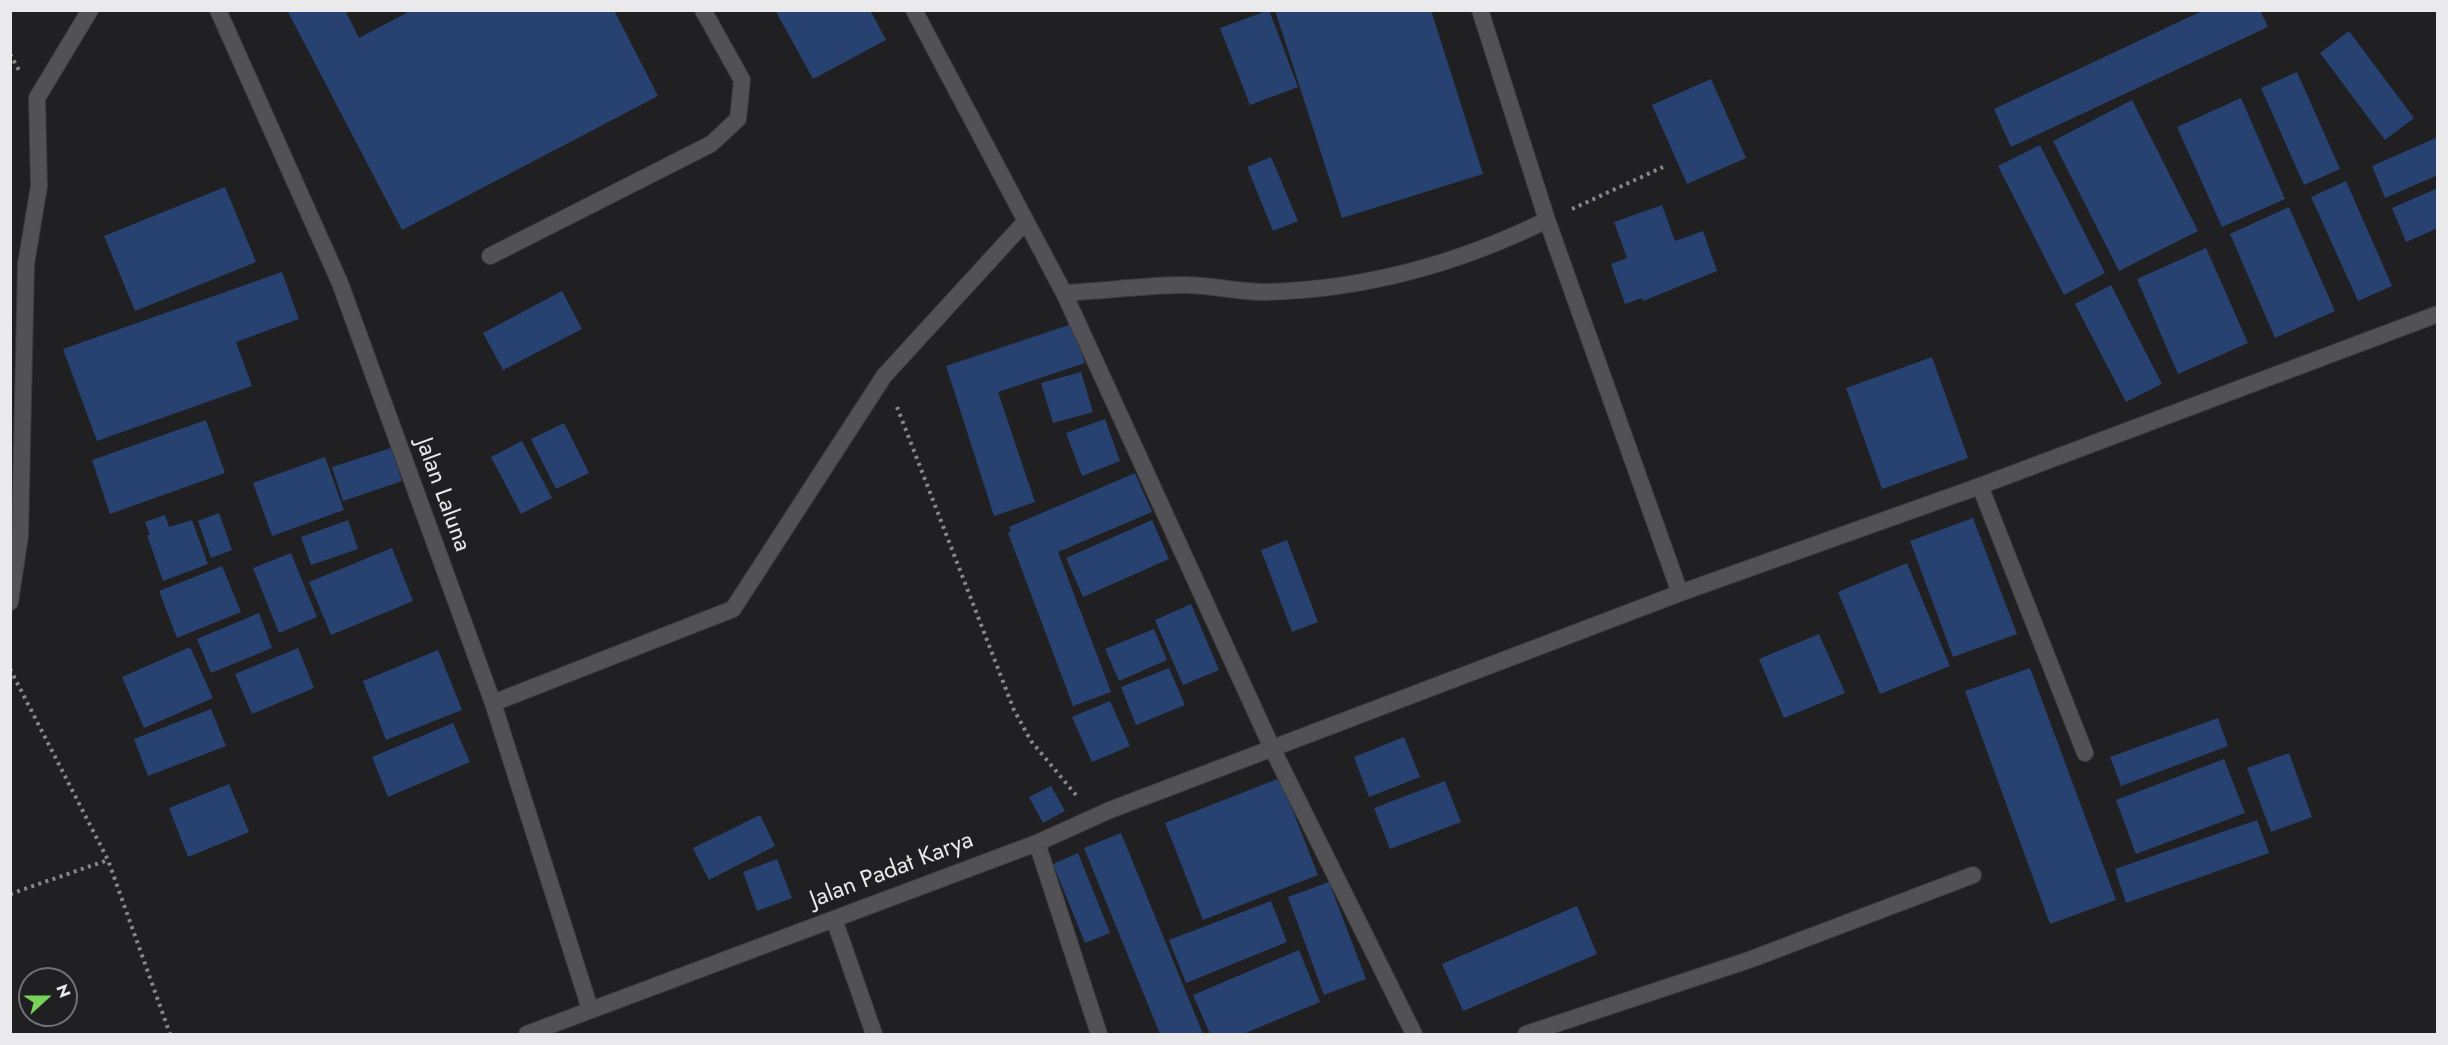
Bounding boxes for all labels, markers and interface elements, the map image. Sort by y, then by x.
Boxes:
street label: Jalan Laluna [408,434,476,556]
street label: Jalan Padat Karya [806,827,978,915]
north arrow [18,967,78,1027]
text: N [50,981,76,1001]

